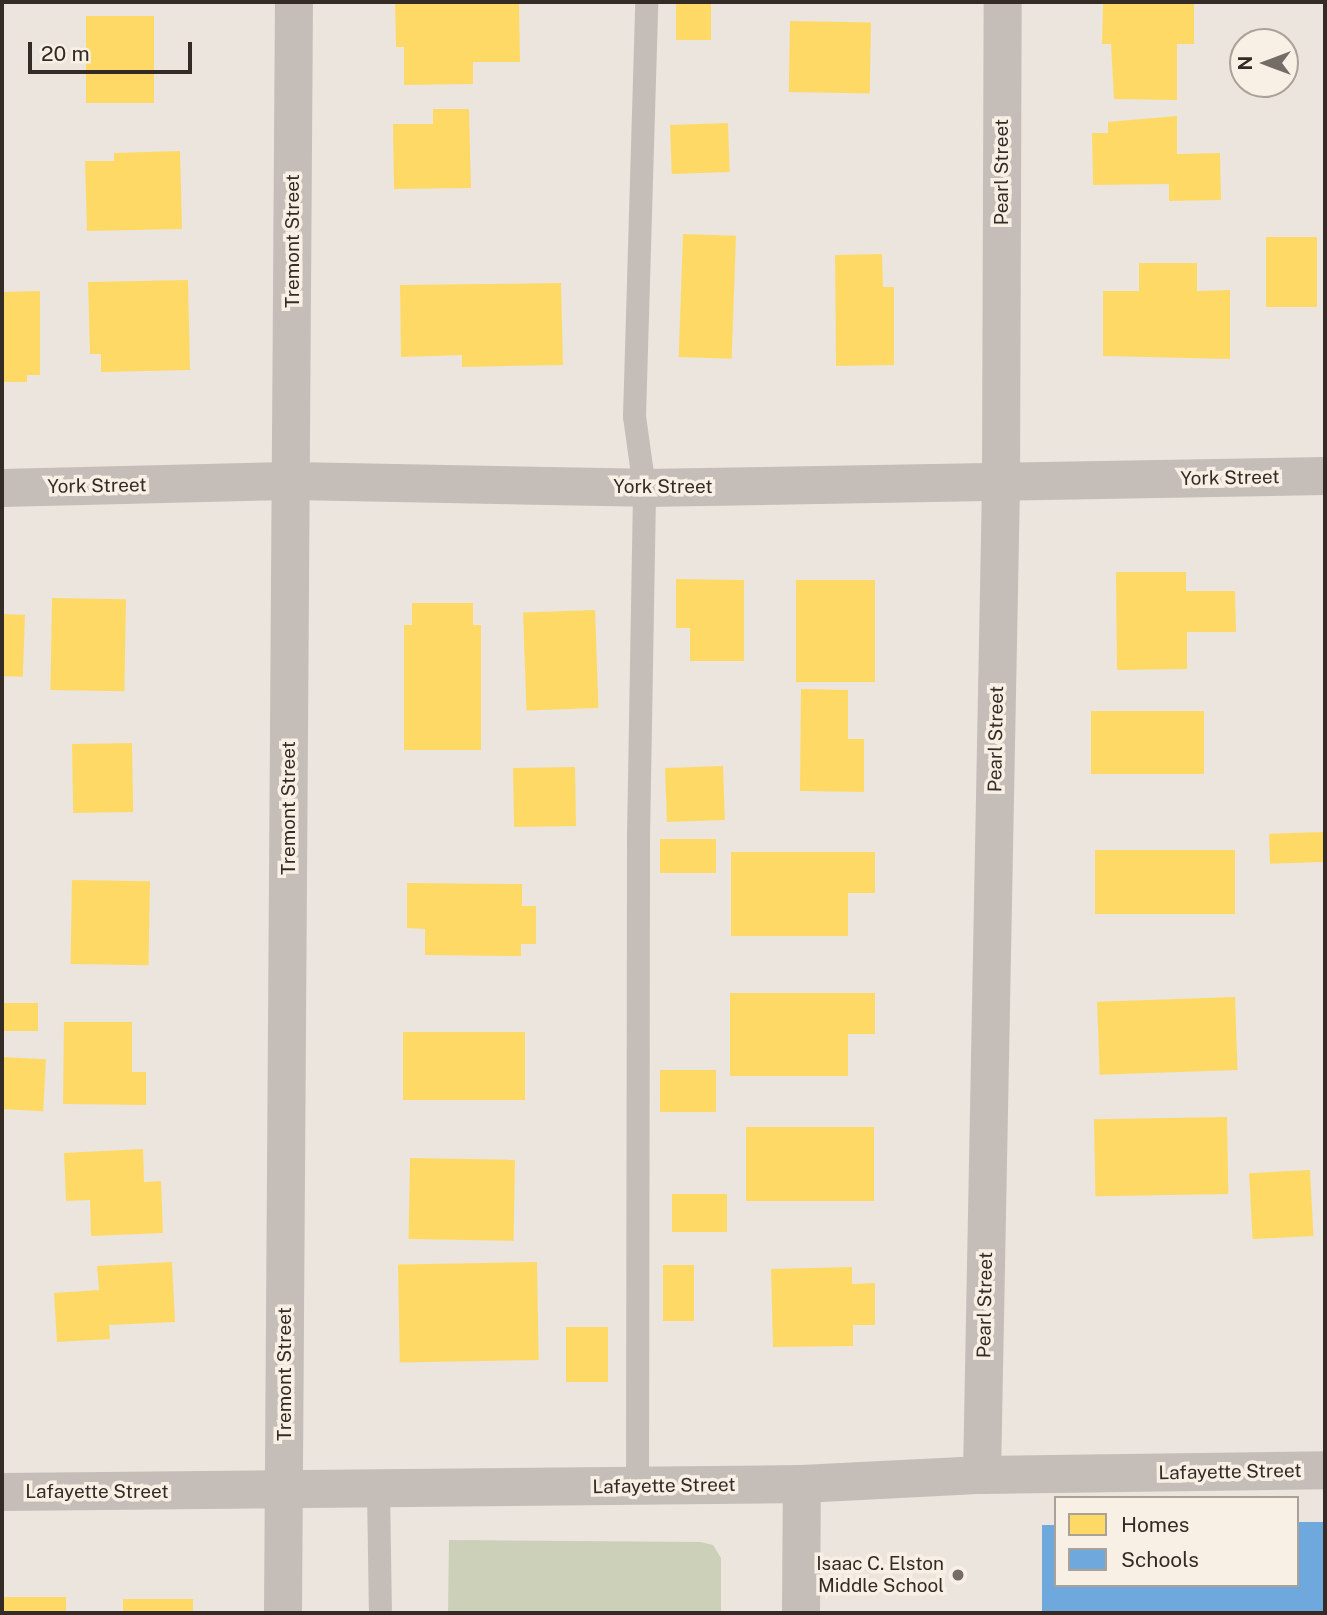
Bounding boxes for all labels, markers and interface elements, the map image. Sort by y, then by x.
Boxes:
scale bar [32,28,196,72]
north arrow [1229,28,1299,98]
text: 20 m [41,41,90,66]
text: N [1234,56,1256,70]
street label: Pearl Street [991,119,1013,225]
street label: Tremont Street [282,174,304,308]
street label: York Street [1180,466,1280,490]
street label: York Street [47,474,147,498]
street label: York Street [613,476,713,498]
street label: Pearl Street [984,686,1008,792]
street label: Tremont Street [278,741,300,875]
street label: Pearl Street [973,1252,997,1358]
street label: Tremont Street [274,1307,296,1441]
street label: Lafayette Street [1158,1459,1302,1485]
street label: Lafayette Street [592,1473,736,1499]
street label: Lafayette Street [25,1481,169,1503]
legend [1054,1496,1299,1587]
text: Homes [1121,1512,1189,1537]
text: Schools [1121,1547,1199,1572]
place label: Isaac C. Elston Middle School [816,1553,944,1597]
marker: Isaac C. Elston Middle School [950,1567,966,1583]

